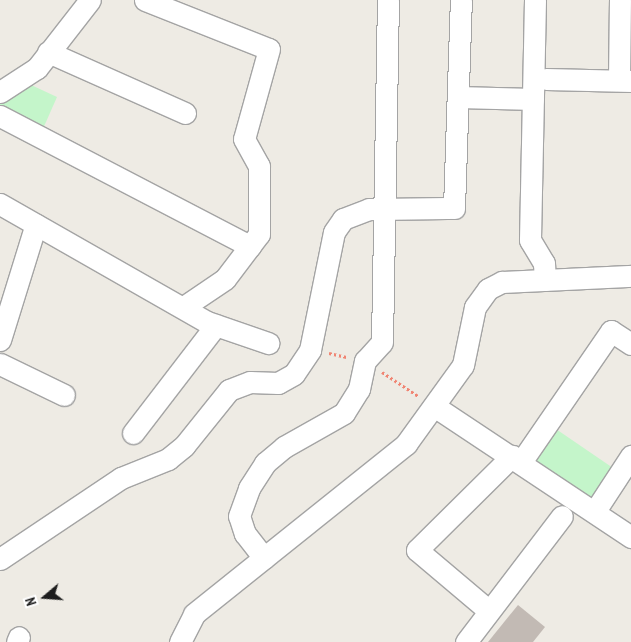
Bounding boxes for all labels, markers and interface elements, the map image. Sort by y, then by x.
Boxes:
north arrow [20,572,70,622]
text: N [21,595,40,608]

